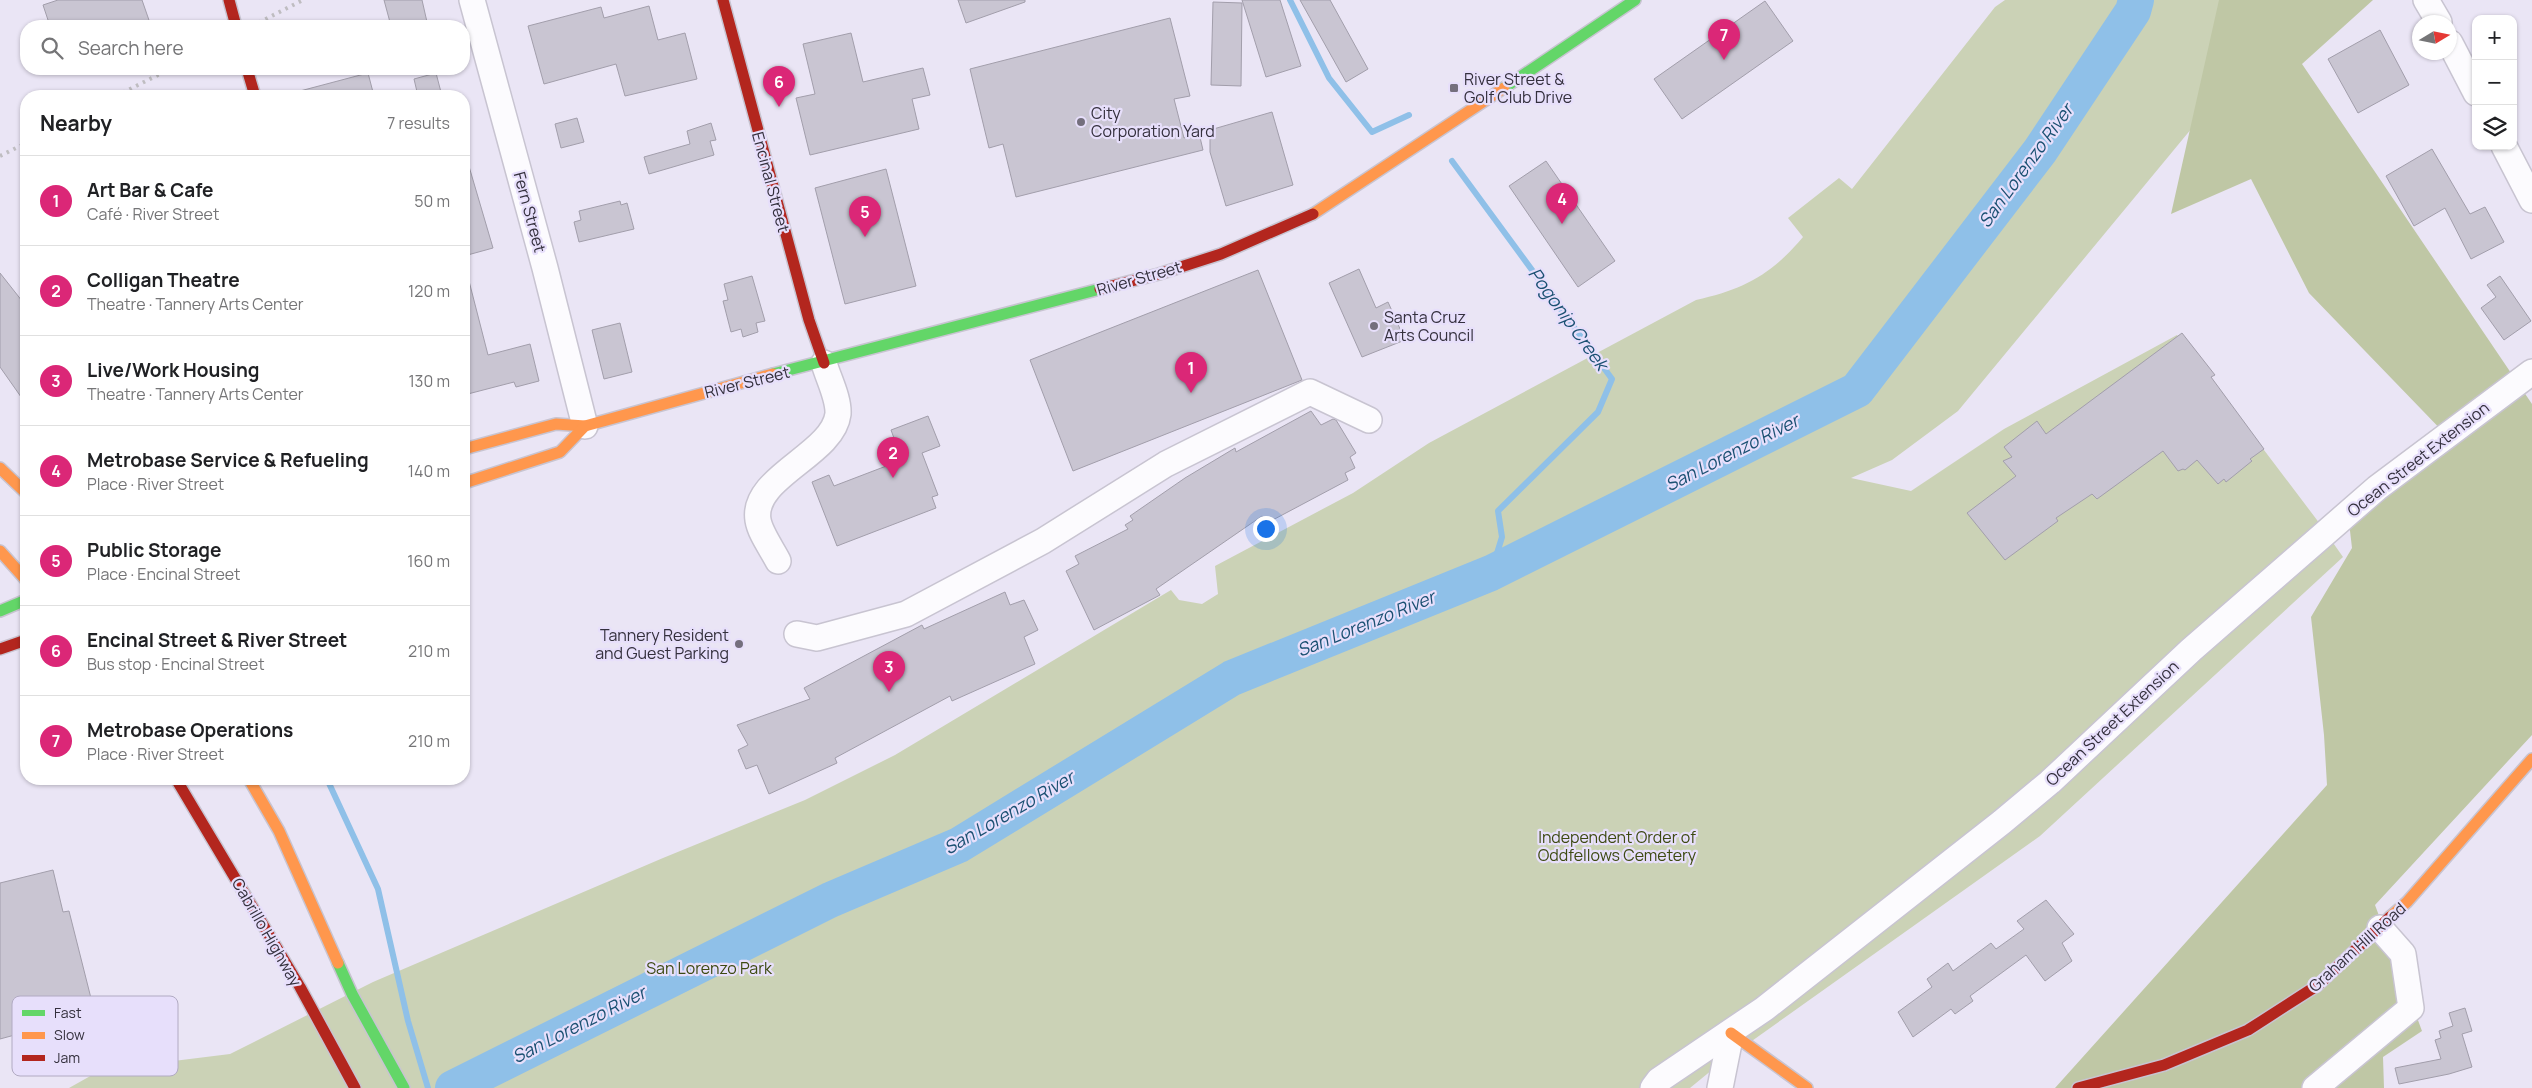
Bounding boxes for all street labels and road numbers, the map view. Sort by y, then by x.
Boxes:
street label: Encinal Street [747,129,795,235]
street label: Fern Street [509,169,551,255]
street label: River Street [1094,255,1184,301]
street label: River Street [702,361,792,403]
street label: Ocean Street Extension [2342,397,2494,521]
street label: Ocean Street Extension [2041,655,2183,791]
street label: Cabrillo Highway [227,874,307,991]
street label: Graham Hill Road [2304,897,2410,997]

